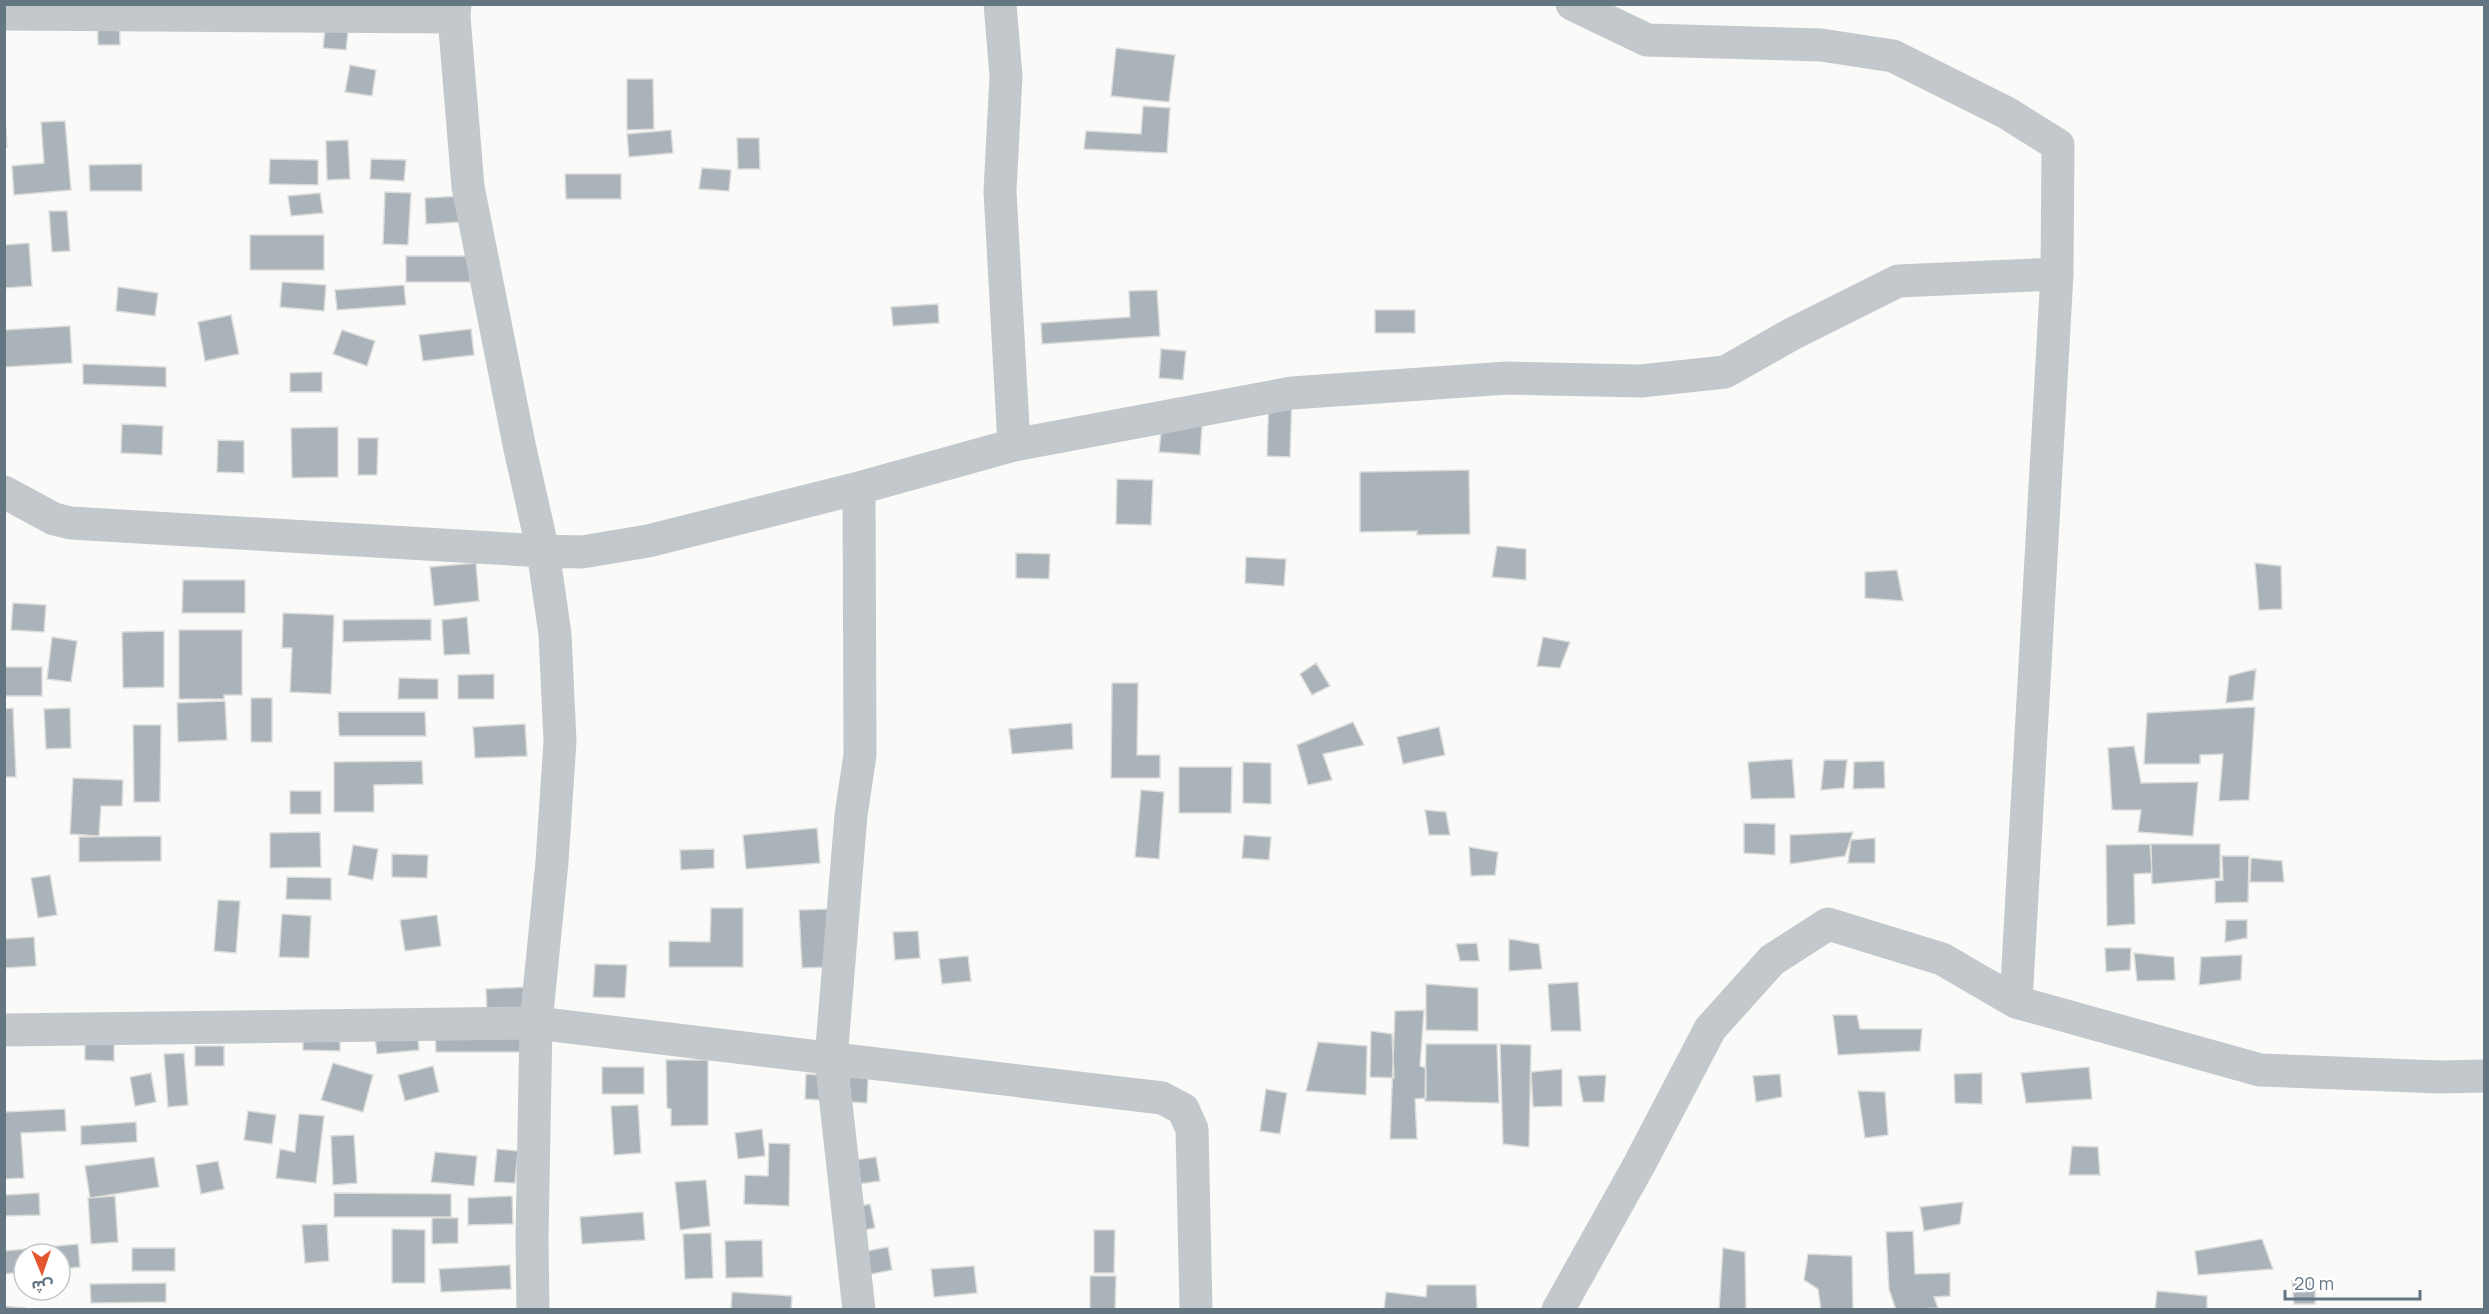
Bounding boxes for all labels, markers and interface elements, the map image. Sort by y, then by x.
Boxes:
north arrow [12,1242,72,1302]
scale bar [2285,1263,2420,1301]
text: 20 m [2294,1271,2334,1295]
text: ش [31,1276,54,1298]

